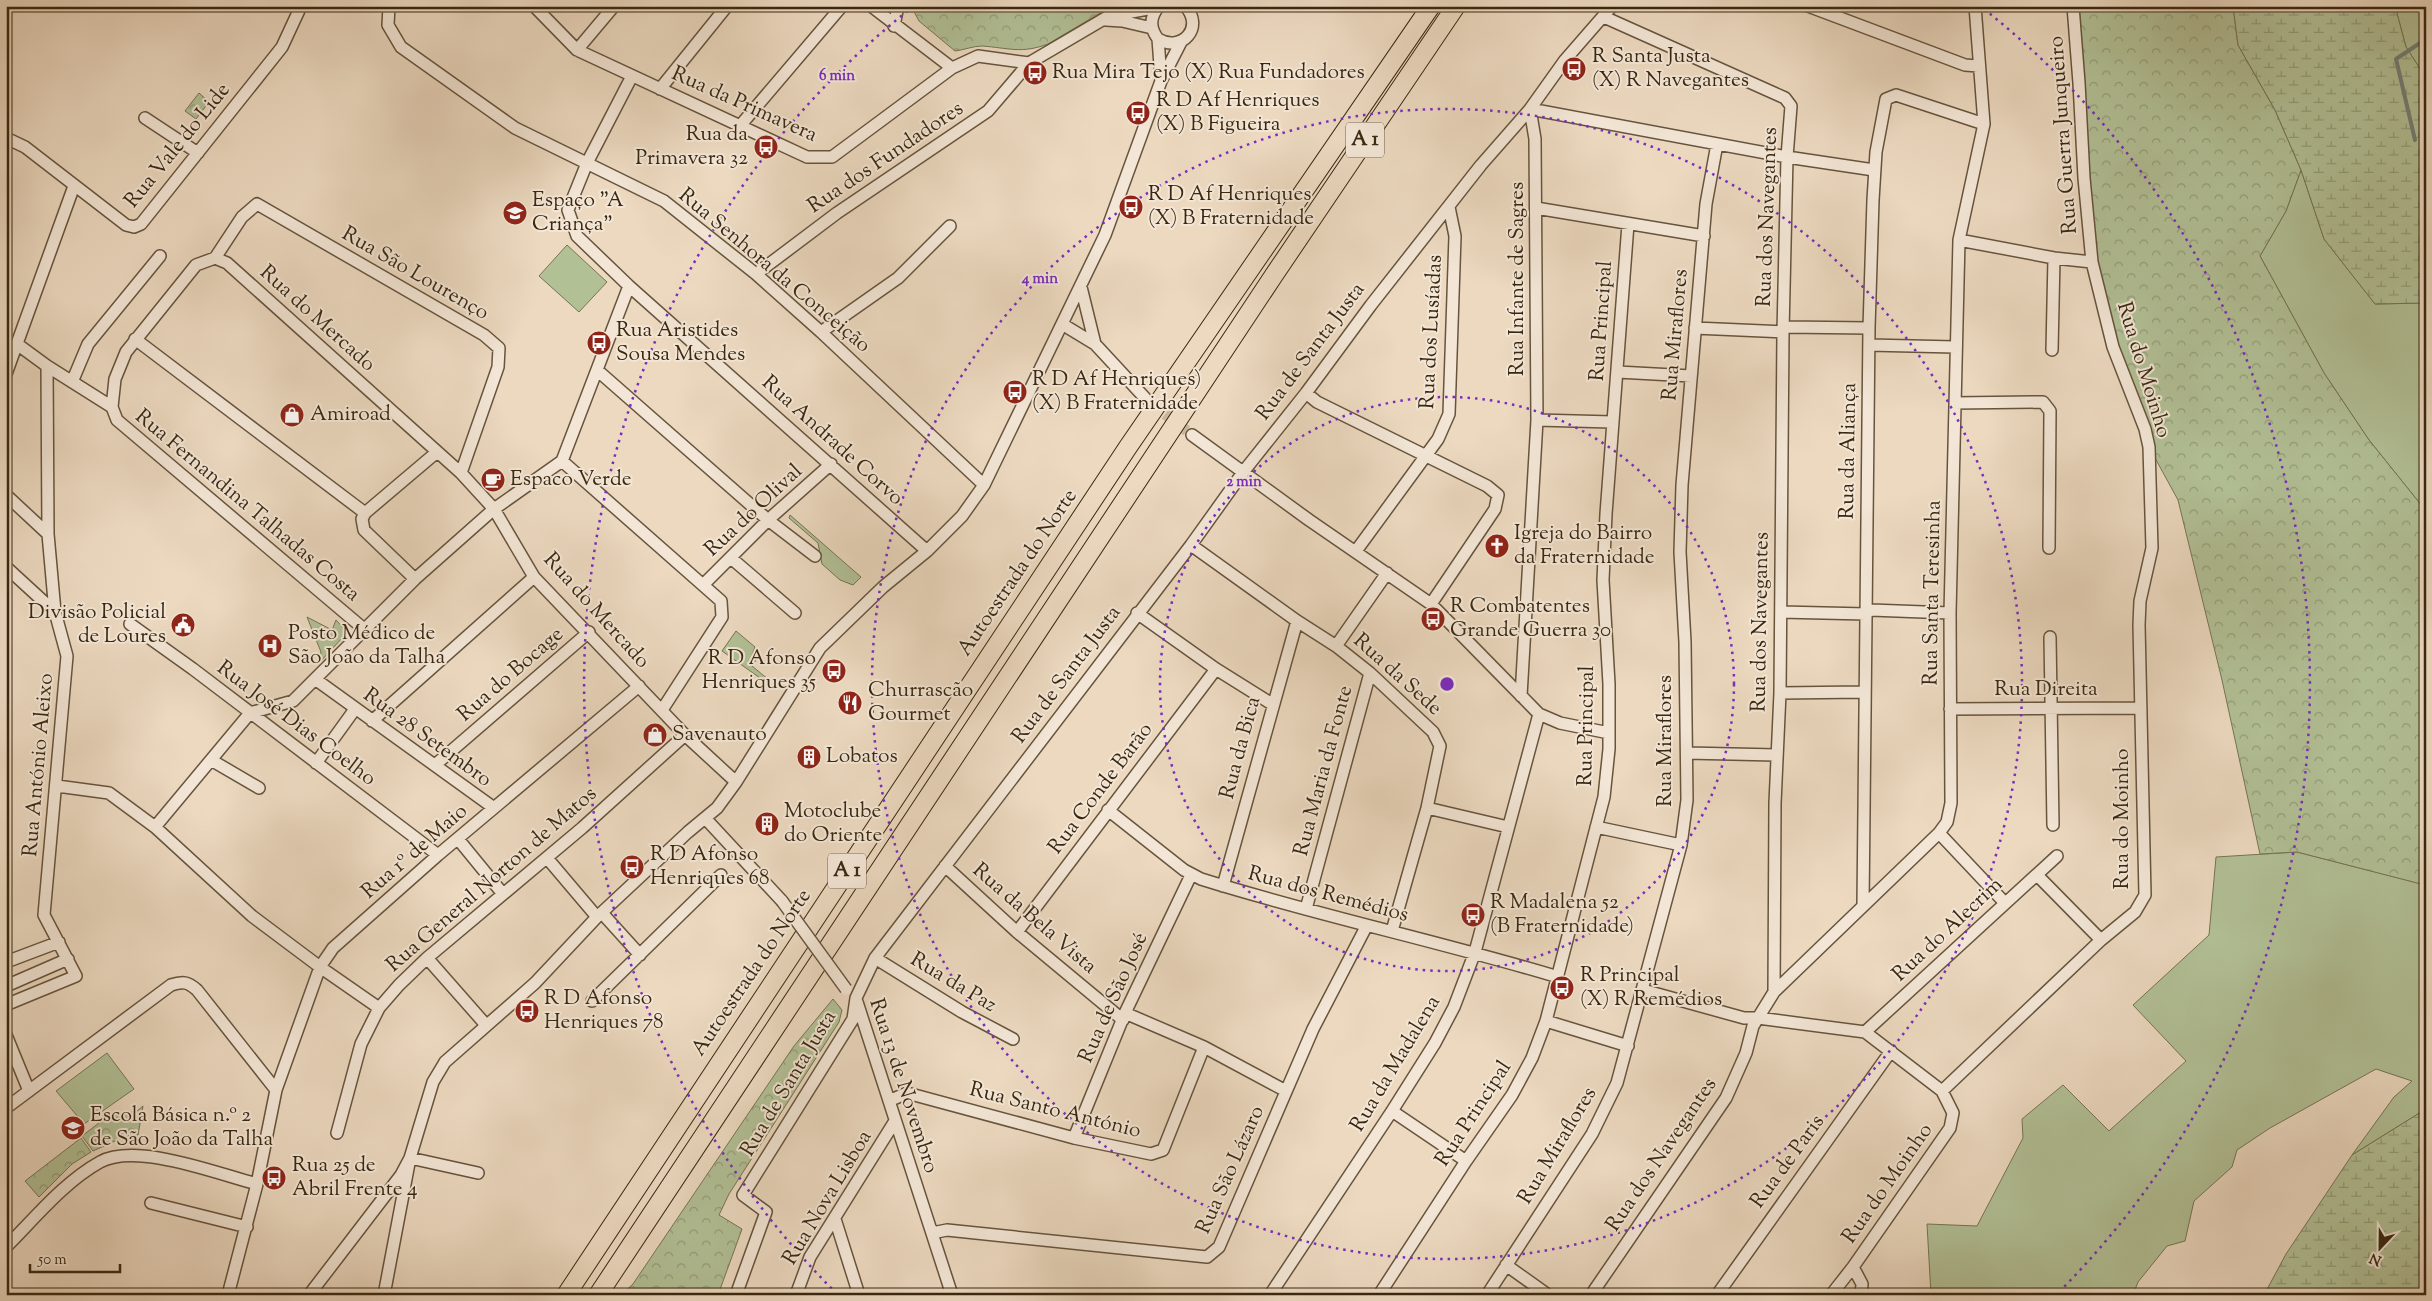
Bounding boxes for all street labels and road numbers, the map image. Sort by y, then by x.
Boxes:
street label: Rua Guerra Junqueiro [2042,35,2086,235]
street label: Rua da Primavera [666,59,822,151]
street label: Rua Vale do Lide [118,77,238,215]
street label: Rua dos Fundadores [802,95,970,221]
road number: A 1 [1346,122,1384,158]
street label: Rua dos Navegantes [1750,126,1786,308]
street label: Rua Senhora da Conceição [671,182,877,360]
street label: Rua Infante de Sagres [1503,182,1533,376]
street label: Rua São Lourenço [336,220,494,328]
street label: Rua dos Lusíadas [1413,254,1451,410]
street label: Rua do Mercado [252,259,382,379]
street label: Rua Principal [1583,260,1621,382]
street label: Rua Miraflores [1655,268,1697,402]
street label: Rua de Santa Justa [1249,277,1373,427]
street label: Rua do Moinho [2108,298,2178,442]
street label: Rua Andrade Corvo [754,369,910,513]
street label: Rua da Aliança [1833,382,1865,520]
street label: Rua Fernandina Talhadas Costa [128,403,366,610]
street label: Rua do Olival [698,457,810,564]
street label: Autoestrada do Norte [951,483,1085,663]
street label: Rua Santa Teresinha [1916,500,1950,686]
street label: Rua dos Navegantes [1744,532,1778,712]
street label: Rua do Mercado [536,546,656,676]
street label: Rua de Santa Justa [1005,600,1129,750]
street label: Rua do Bocage [451,620,571,730]
street label: Rua da Sede [1346,627,1448,723]
street label: Rua José Dias Coelho [210,654,382,794]
street label: Rua Principal [1571,665,1603,787]
street label: Rua António Aleixo [16,672,62,858]
street label: Rua Miraflores [1651,675,1681,807]
street label: Rua Direita [1994,675,2098,705]
street label: Rua 28 Setembro [356,681,498,795]
street label: Rua Maria da Fonte [1287,682,1361,860]
street label: Rua da Bica [1213,693,1269,803]
street label: Rua Conde Barão [1041,717,1161,861]
street label: Rua do Moinho [2108,749,2138,889]
street label: Rua General Norton de Matos [380,780,604,980]
street label: Rua 1º de Maio [355,797,475,907]
road number: A 1 [828,854,866,888]
street label: Rua da Bela Vista [965,856,1103,982]
street label: Rua dos Remédios [1244,859,1412,931]
street label: Rua do Alecrim [1886,871,2010,989]
street label: Autoestrada do Norte [685,883,819,1063]
street label: Rua de São José [1072,928,1156,1068]
street label: Rua da Paz [904,945,1002,1021]
street label: Rua da Madalena [1343,990,1449,1138]
street label: Rua 13 de Novembro [861,995,945,1177]
street label: Rua de Santa Justa [733,1005,845,1163]
street label: Rua Principal [1429,1055,1520,1173]
street label: Rua dos Navegantes [1599,1072,1725,1238]
street label: Rua Santo António [966,1075,1144,1147]
street label: Rua Miraflores [1511,1082,1605,1210]
street label: Rua São Lázaro [1189,1101,1273,1239]
street label: Rua de Paris [1744,1109,1832,1215]
street label: Rua do Moinho [1835,1118,1941,1250]
street label: Rua Nova Lisboa [776,1125,880,1271]

